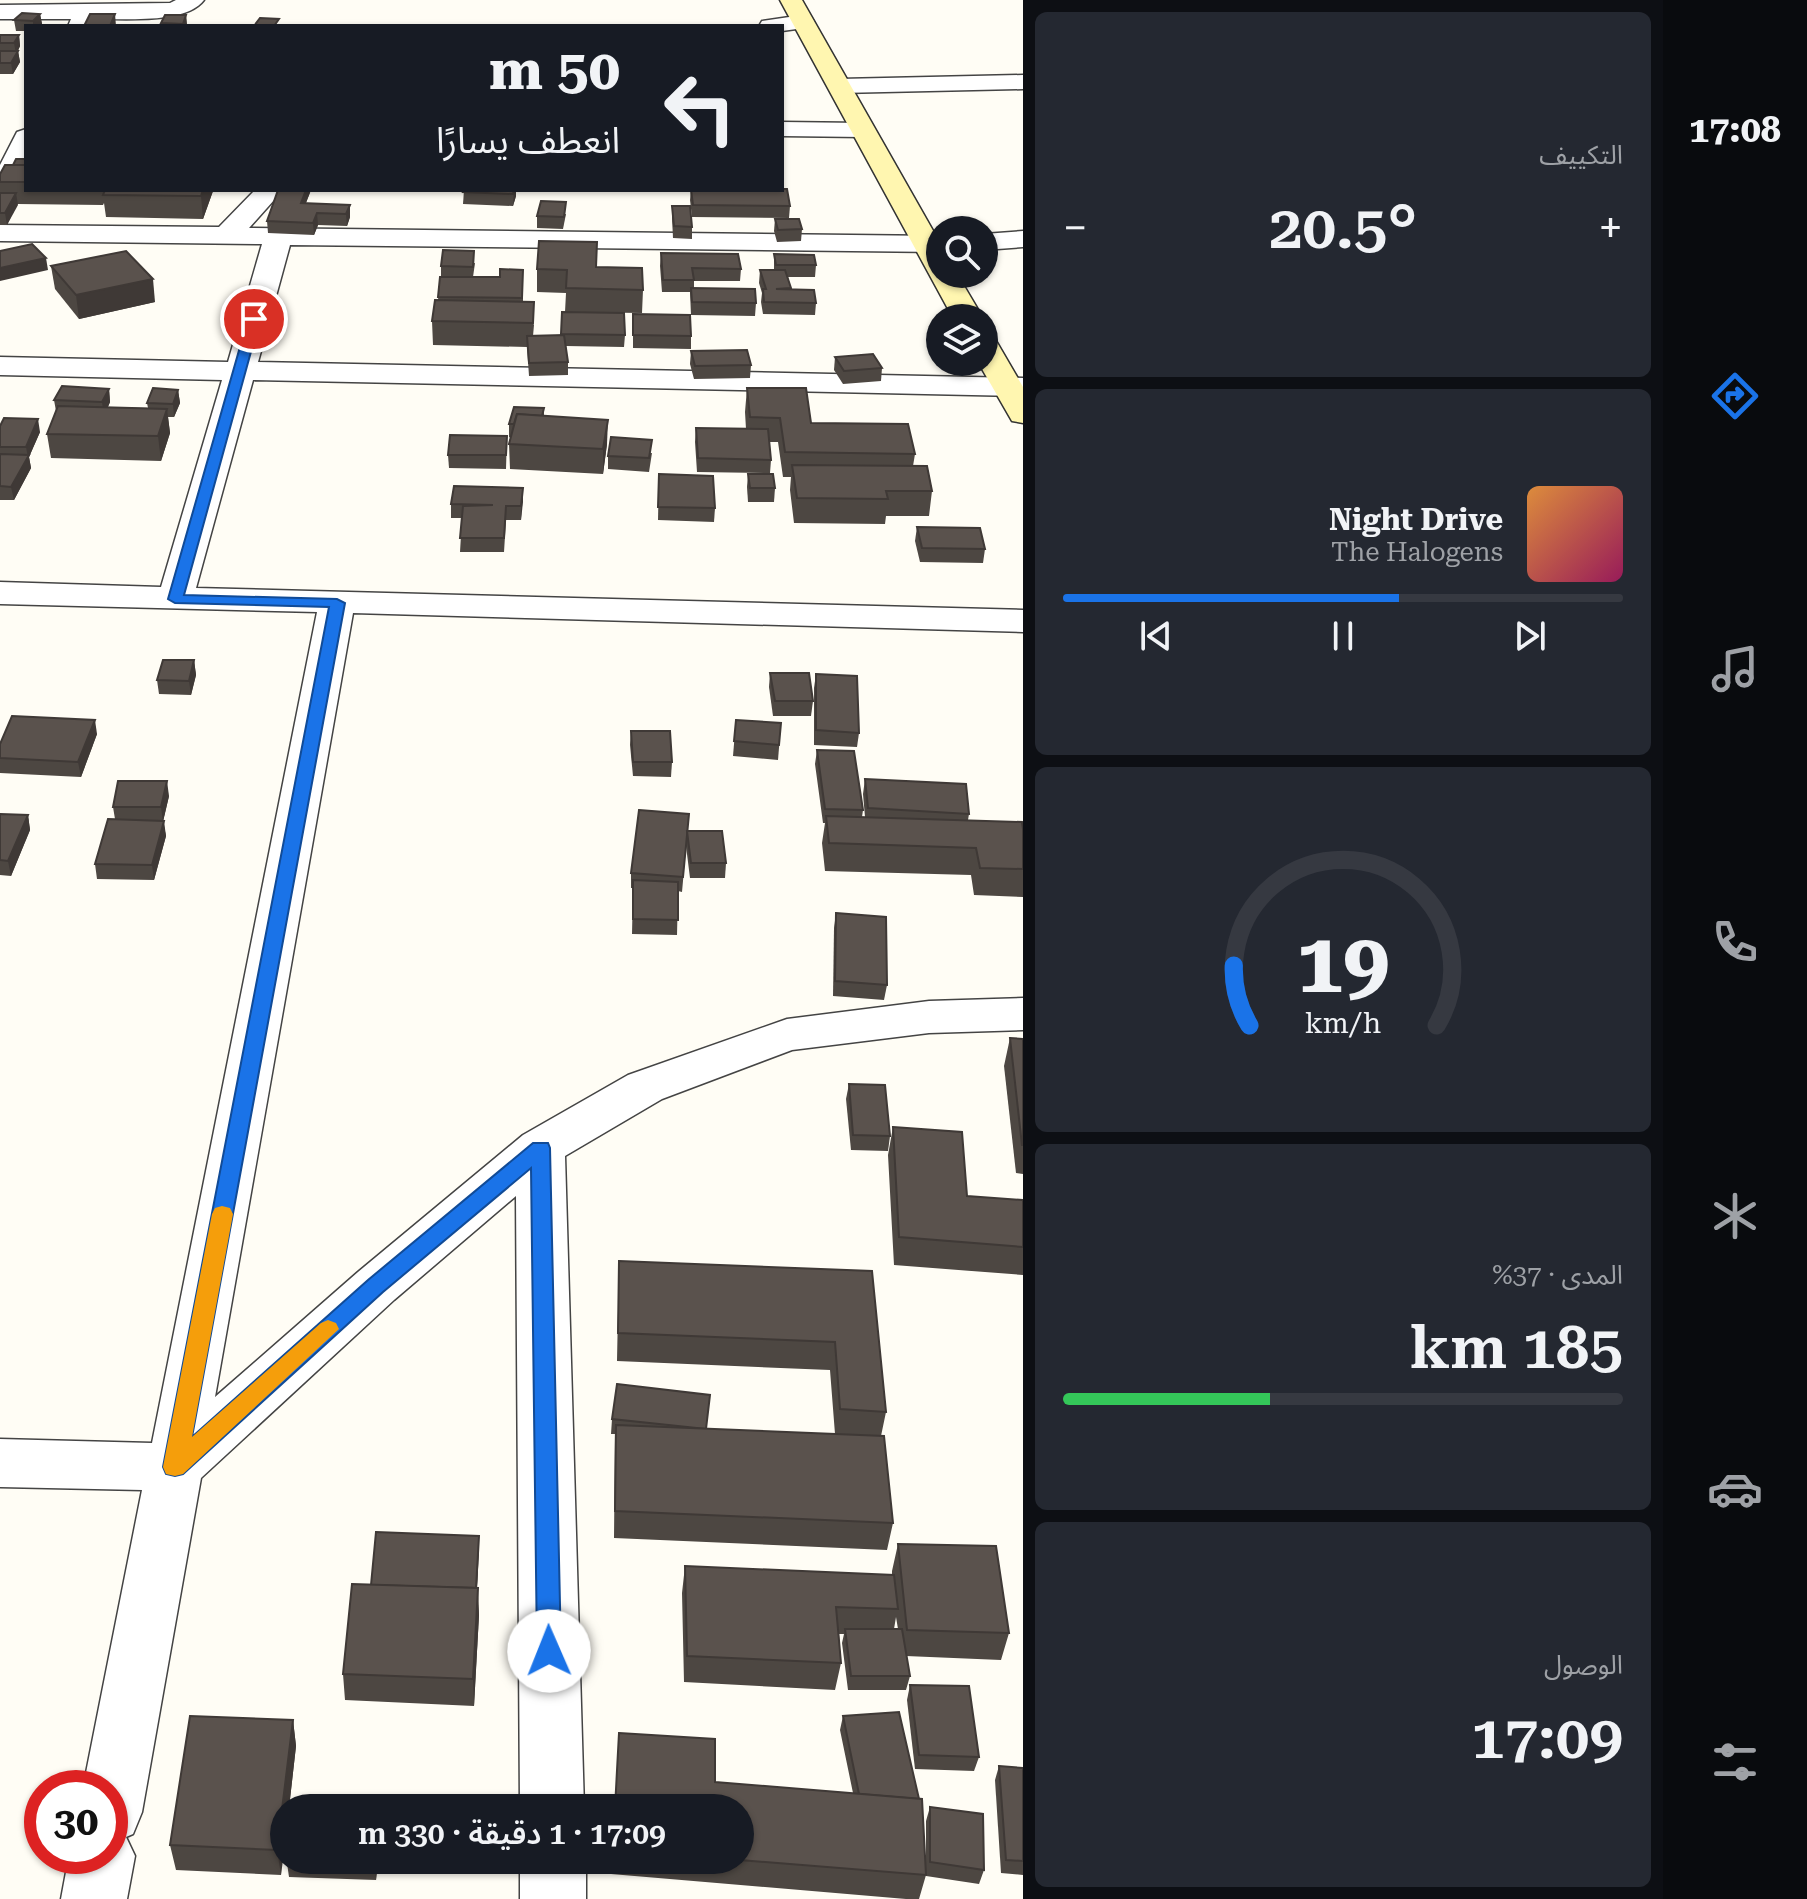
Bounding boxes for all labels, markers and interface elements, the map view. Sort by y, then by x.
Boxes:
text: 50 m [489,37,620,103]
icon: left [648,56,752,160]
text: 17:08 [1689,109,1781,151]
text: انعطف يسارًا [436,120,620,162]
text: التكييف [1539,140,1623,170]
text: 20.5° [1269,192,1417,263]
text: − [1063,202,1088,254]
text: + [1598,202,1623,254]
map controls [926,216,998,376]
button: search [926,216,998,288]
pin [220,285,288,353]
icon: arrive [232,297,276,341]
button: layers [926,304,998,376]
icon: directions [1707,368,1763,424]
text: Night Drive [1329,502,1503,537]
text: The Halogens [1331,537,1503,567]
icon: previous [1134,614,1178,658]
icon: pause [1321,614,1365,658]
icon: next [1508,614,1552,658]
icon: music [1707,641,1763,697]
text: 19 [1296,914,1390,1011]
icon: phone [1707,914,1763,970]
text: km/h [1305,1006,1381,1040]
icon: climate [1707,1188,1763,1244]
text: المدى · 37% [1492,1260,1623,1290]
text: 185 km [1410,1312,1623,1383]
icon: car [1707,1461,1763,1517]
position arrow [507,1609,591,1693]
text: الوصول [1544,1650,1623,1680]
text: 17:09 [1471,1702,1623,1773]
icon: filters [1707,1734,1763,1790]
speed limit sign: 30 [24,1770,128,1874]
text: 17:09 · 1 دقيقة · 330 m [358,1816,666,1851]

